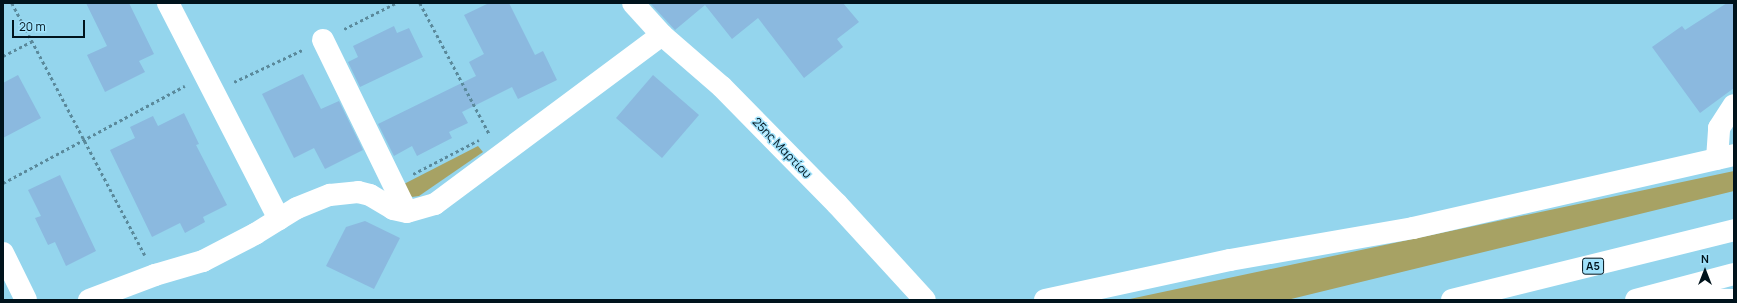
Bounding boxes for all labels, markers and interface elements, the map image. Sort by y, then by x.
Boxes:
scale bar [14,12,87,38]
text: 20 m [19,18,46,35]
street label: 25ης Μαρτίου [750,115,814,181]
north arrow [1685,251,1725,291]
text: N [1701,251,1709,266]
road number: Α5 [1582,257,1604,275]

